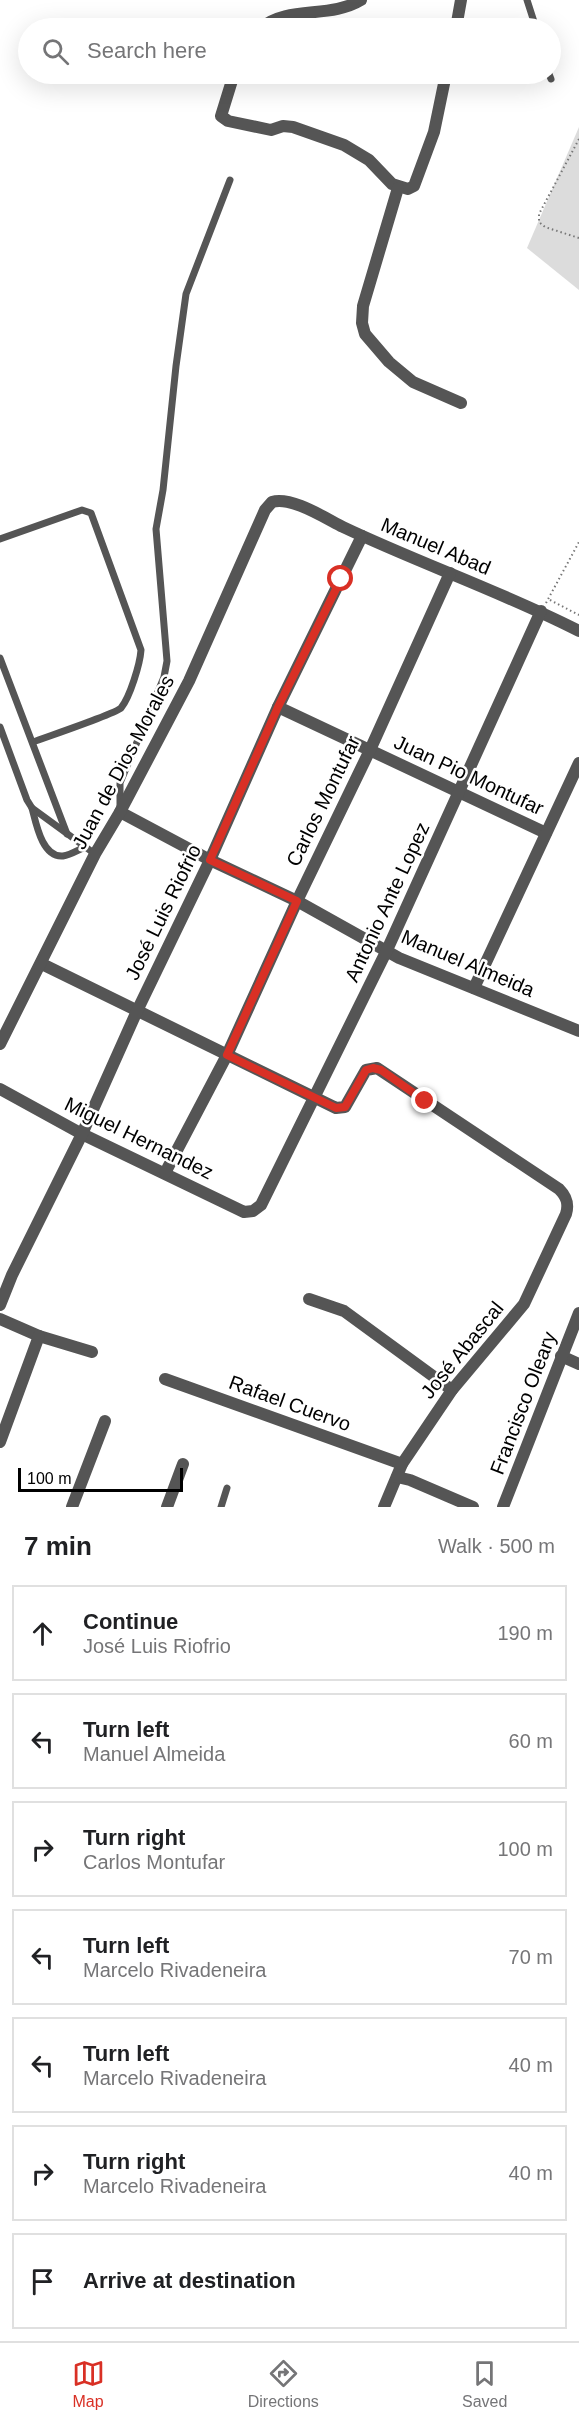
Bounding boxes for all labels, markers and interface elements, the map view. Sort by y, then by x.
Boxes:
search box [18,18,561,84]
icon: search [39,35,72,68]
text: Search here [87,38,207,63]
street label: Manuel Abad [378,513,494,579]
route start [327,565,353,591]
street label: Juan de Dios Morales [68,671,178,853]
street label: Juan Pio Montufar [391,731,548,819]
street label: Carlos Montufar [282,732,364,870]
street label: Antonio Ante Lopez [340,819,434,985]
street label: José Luis Riofrio [121,841,205,983]
street label: Manuel Almeida [398,925,539,1001]
route end [411,1087,437,1113]
street label: Miguel Hernandez [61,1093,217,1183]
street label: José Abascal [416,1297,508,1403]
street label: Francisco Oleary [486,1328,560,1478]
street label: Rafael Cuervo [226,1371,354,1435]
scale bar [18,1465,183,1492]
text: 100 m [27,1470,71,1487]
text: 7 min [24,1531,92,1561]
text: Walk · 500 m [438,1535,555,1557]
text: Continue [83,1609,178,1634]
icon: ahead [26,1617,59,1650]
text: 190 m [497,1622,553,1644]
text: José Luis Riofrio [83,1635,231,1657]
text: Turn left [83,1717,169,1742]
icon: left [26,1725,59,1758]
text: 60 m [509,1730,553,1752]
text: Manuel Almeida [83,1743,225,1765]
text: Turn right [83,1825,185,1850]
icon: right [26,1833,59,1866]
text: 100 m [497,1838,553,1860]
text: Carlos Montufar [83,1851,225,1873]
text: Turn left [83,1933,169,1958]
icon: left [26,1941,59,1974]
text: 70 m [509,1946,553,1968]
text: Marcelo Rivadeneira [83,1959,266,1981]
text: Turn left [83,2041,169,2066]
icon: left [26,2049,59,2082]
text: 40 m [509,2054,553,2076]
text: Marcelo Rivadeneira [83,2067,266,2089]
text: Turn right [83,2149,185,2174]
icon: right [26,2157,59,2190]
text: 40 m [509,2162,553,2184]
text: Marcelo Rivadeneira [83,2175,266,2197]
icon: arrive [26,2265,59,2298]
text: Arrive at destination [83,2268,296,2293]
tab: Map [72,2357,105,2411]
tab: Directions [248,2357,319,2411]
tab: Saved [462,2357,507,2411]

